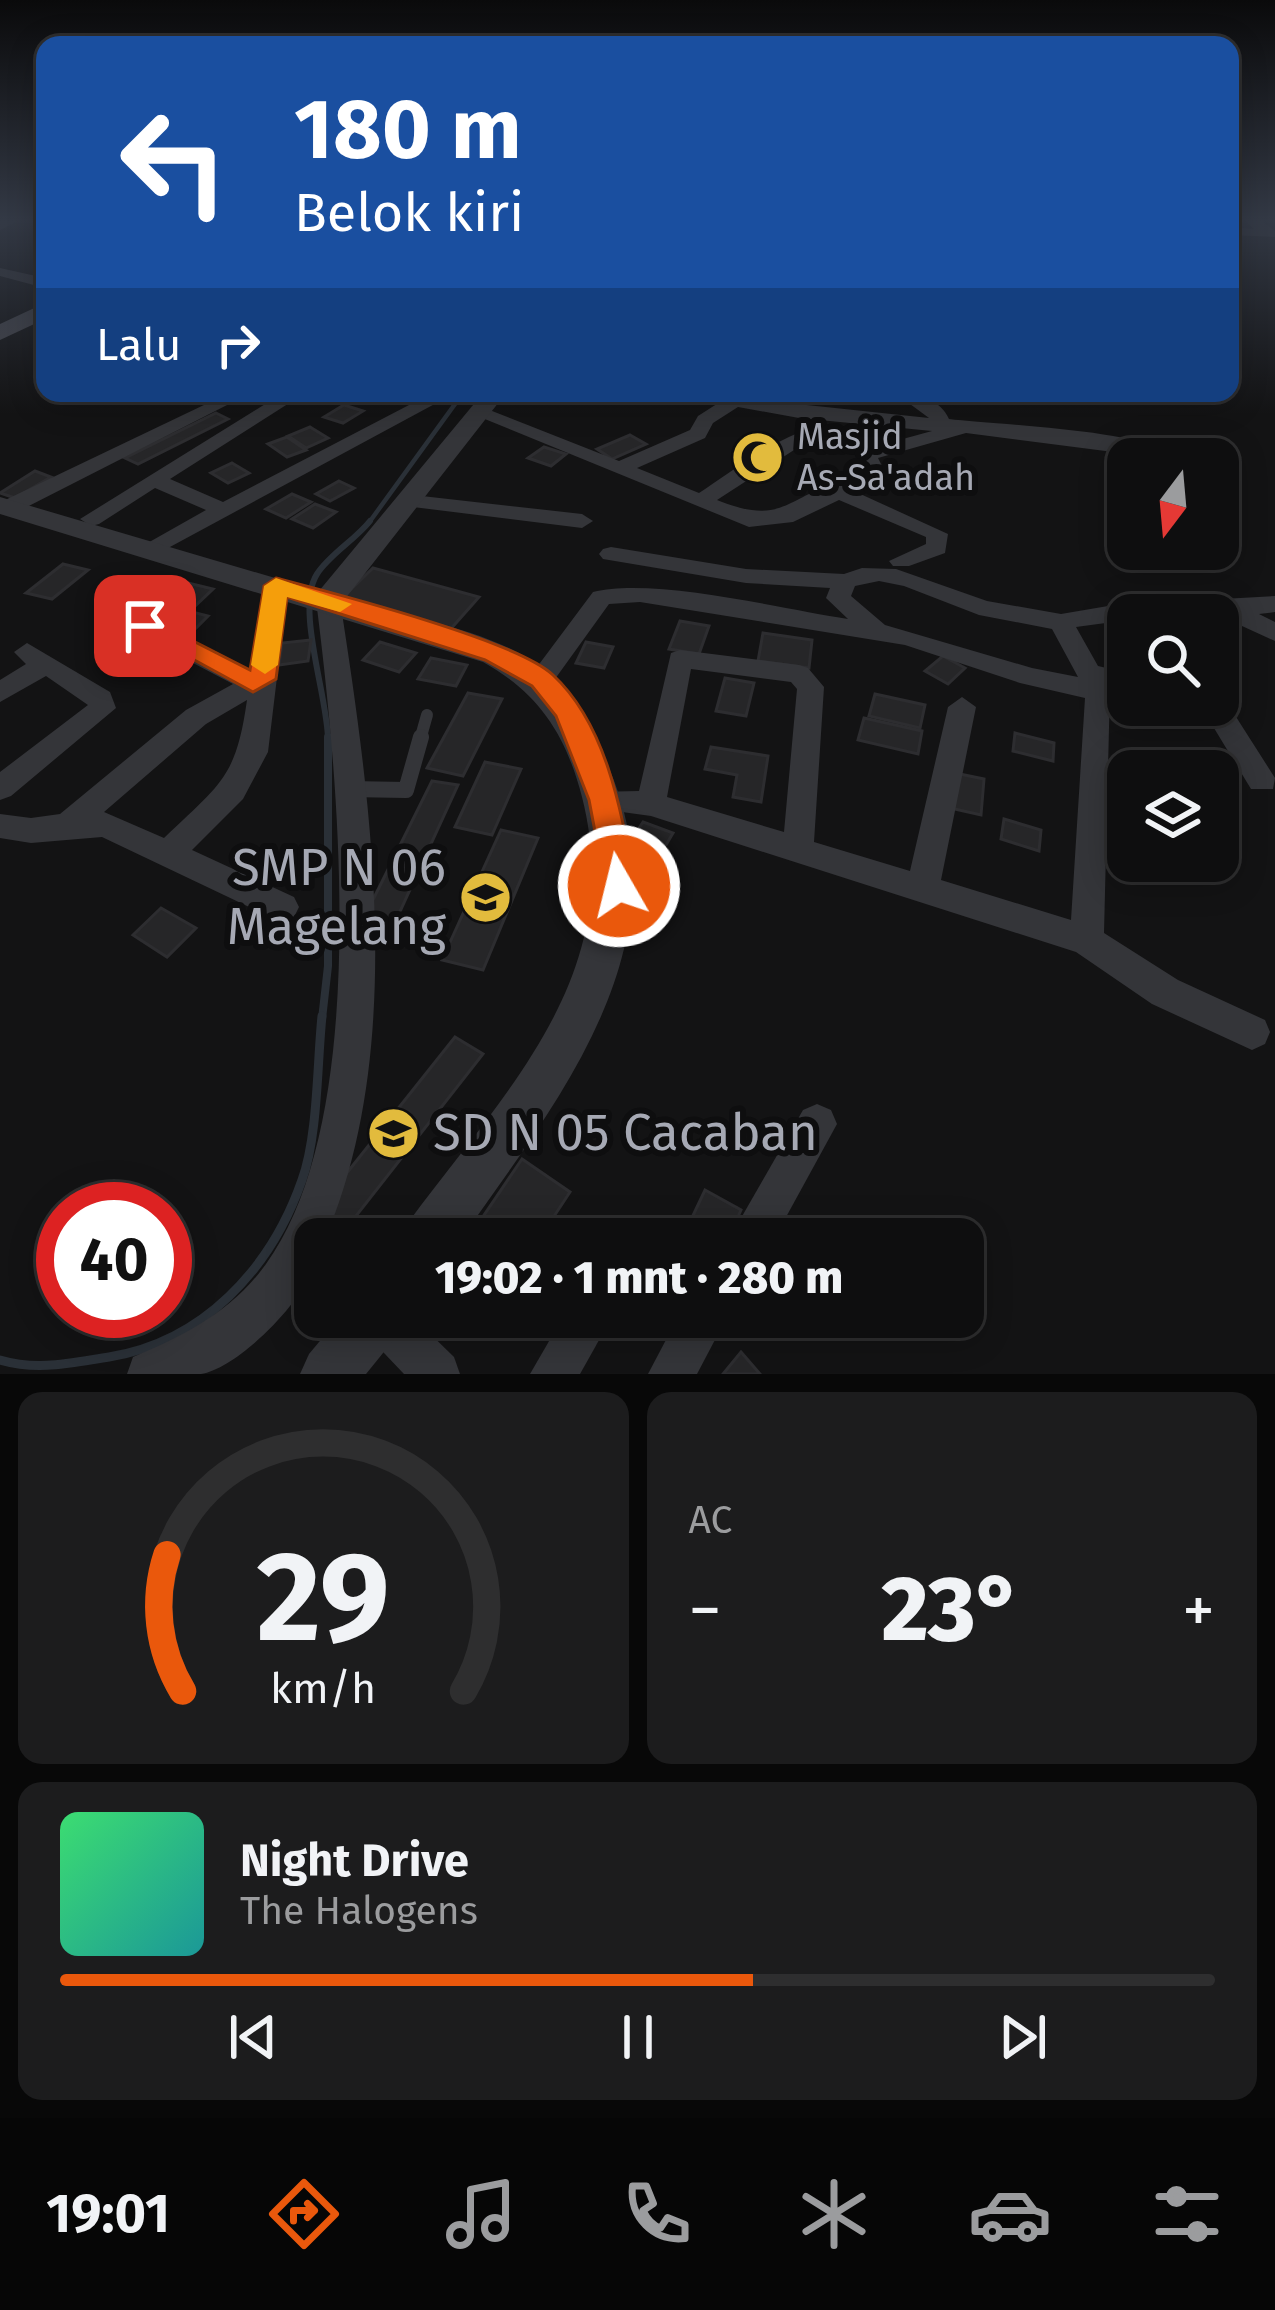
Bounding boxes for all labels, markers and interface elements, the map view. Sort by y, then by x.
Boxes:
text: 180 m [294,79,522,180]
icon: left [96,84,252,240]
text: Belok kiri [294,181,524,245]
icon: right [205,312,271,378]
text: Lalu [96,318,181,372]
place label: Masjid As-Sa'adah [797,415,975,500]
mosque icon: Masjid As-Sa'adah [730,430,786,486]
north arrow [1107,438,1239,570]
map controls [1107,438,1239,882]
pin [94,575,196,677]
icon: arrive [112,593,178,659]
button: search [1107,594,1239,726]
button: layers [1107,750,1239,882]
position arrow [556,823,682,949]
place label: SMP N 06 Magelang [227,837,446,958]
school or university icon: SMP N 06 Magelang [457,869,513,925]
place label: SD N 05 Cacaban [433,1102,818,1164]
school or university icon: SD N 05 Cacaban [366,1105,422,1161]
speed limit sign: 40 [36,1182,192,1338]
text: 19:02 · 1 mnt · 280 m [435,1251,843,1305]
text: AC [689,1497,732,1543]
text: 29 [257,1523,390,1673]
text: 23° [881,1556,1022,1664]
text: − [689,1571,722,1650]
text: + [1182,1571,1215,1650]
text: km/h [270,1663,376,1714]
text: Night Drive [240,1834,469,1888]
text: The Halogens [240,1888,478,1934]
icon: previous [220,2004,286,2070]
icon: pause [605,2004,671,2070]
icon: next [990,2004,1056,2070]
icon: directions [262,2172,346,2256]
icon: music [439,2172,523,2256]
icon: phone [615,2172,699,2256]
icon: climate [792,2172,876,2256]
icon: car [968,2172,1052,2256]
icon: filters [1145,2172,1229,2256]
text: 19:01 [46,2182,170,2246]

